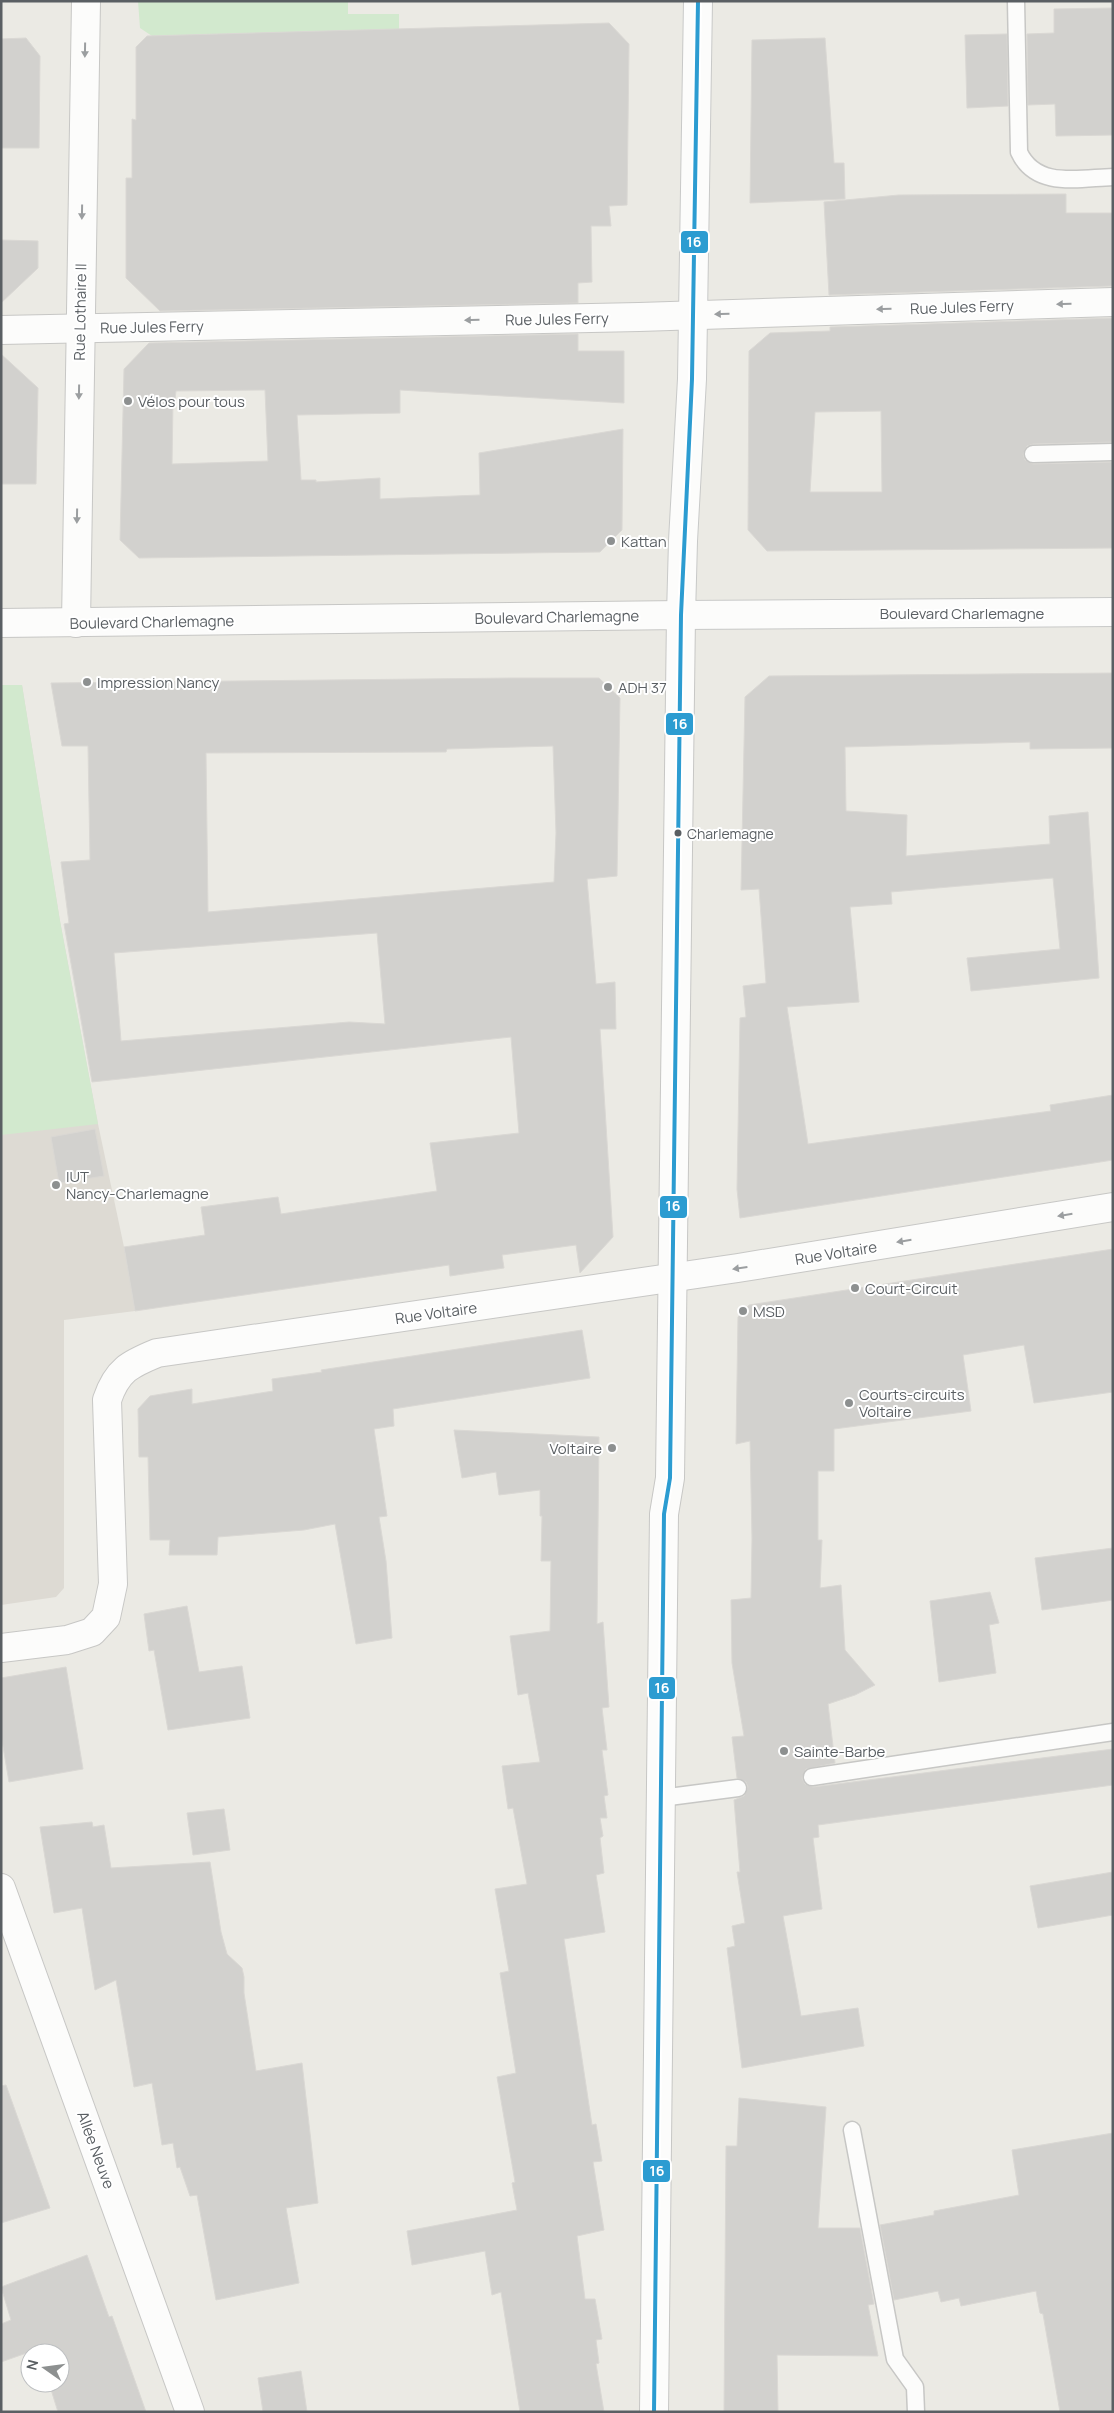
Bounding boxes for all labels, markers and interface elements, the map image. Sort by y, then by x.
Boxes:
one-way arrow [81,42,89,58]
one-way arrow [78,205,86,221]
line badge: 16 [680,230,709,254]
text: 16 [687,232,701,251]
street label: Rue Lothaire II [69,263,91,361]
street label: Rue Jules Ferry [910,295,1014,319]
one-way arrow [1056,300,1072,308]
one-way arrow [876,306,892,314]
street label: Rue Jules Ferry [505,308,609,330]
one-way arrow [713,311,729,319]
street label: Rue Jules Ferry [100,316,204,338]
one-way arrow [464,316,480,324]
one-way arrow [74,385,82,401]
place label: Vélos pour tous [138,391,245,412]
marker: Vélos pour tous [122,395,134,407]
one-way arrow [73,508,81,524]
place label: Kattan [621,531,667,552]
marker: Kattan [605,535,617,547]
street label: Boulevard Charlemagne [880,603,1045,624]
street label: Boulevard Charlemagne [475,605,640,629]
street label: Boulevard Charlemagne [70,610,235,634]
place label: Impression Nancy [97,672,220,693]
marker: Impression Nancy [81,676,93,688]
place label: ADH 37 [618,677,667,698]
marker: ADH 37 [602,681,614,693]
line badge: 16 [665,712,694,736]
text: 16 [673,714,687,733]
place label: Charlemagne [687,824,774,843]
marker: Charlemagne [673,828,683,838]
place label: IUT Nancy-Charlemagne [66,1166,209,1204]
marker: IUT Nancy-Charlemagne [50,1179,62,1191]
line badge: 16 [659,1195,688,1219]
text: 16 [666,1196,680,1215]
one-way arrow [1056,1212,1072,1220]
street label: Rue Voltaire [794,1236,879,1270]
one-way arrow [896,1238,912,1246]
one-way arrow [731,1264,747,1272]
place label: Court-Circuit [865,1278,957,1299]
marker: Court-Circuit [849,1282,861,1294]
street label: Rue Voltaire [394,1297,479,1329]
place label: MSD [753,1301,785,1322]
marker: MSD [737,1305,749,1317]
place label: Courts-circuits Voltaire [859,1384,965,1422]
marker: Courts-circuits Voltaire [843,1397,855,1409]
place label: Voltaire [550,1438,602,1459]
marker: Voltaire [606,1442,618,1454]
line badge: 16 [648,1676,676,1700]
text: 16 [655,1678,669,1697]
place label: Sainte-Barbe [794,1741,886,1762]
marker: Sainte-Barbe [778,1745,790,1757]
street label: Allée Neuve [72,2108,120,2192]
line badge: 16 [642,2159,671,2183]
text: 16 [650,2161,664,2180]
north arrow [20,2343,70,2393]
text: N [21,2358,42,2372]

